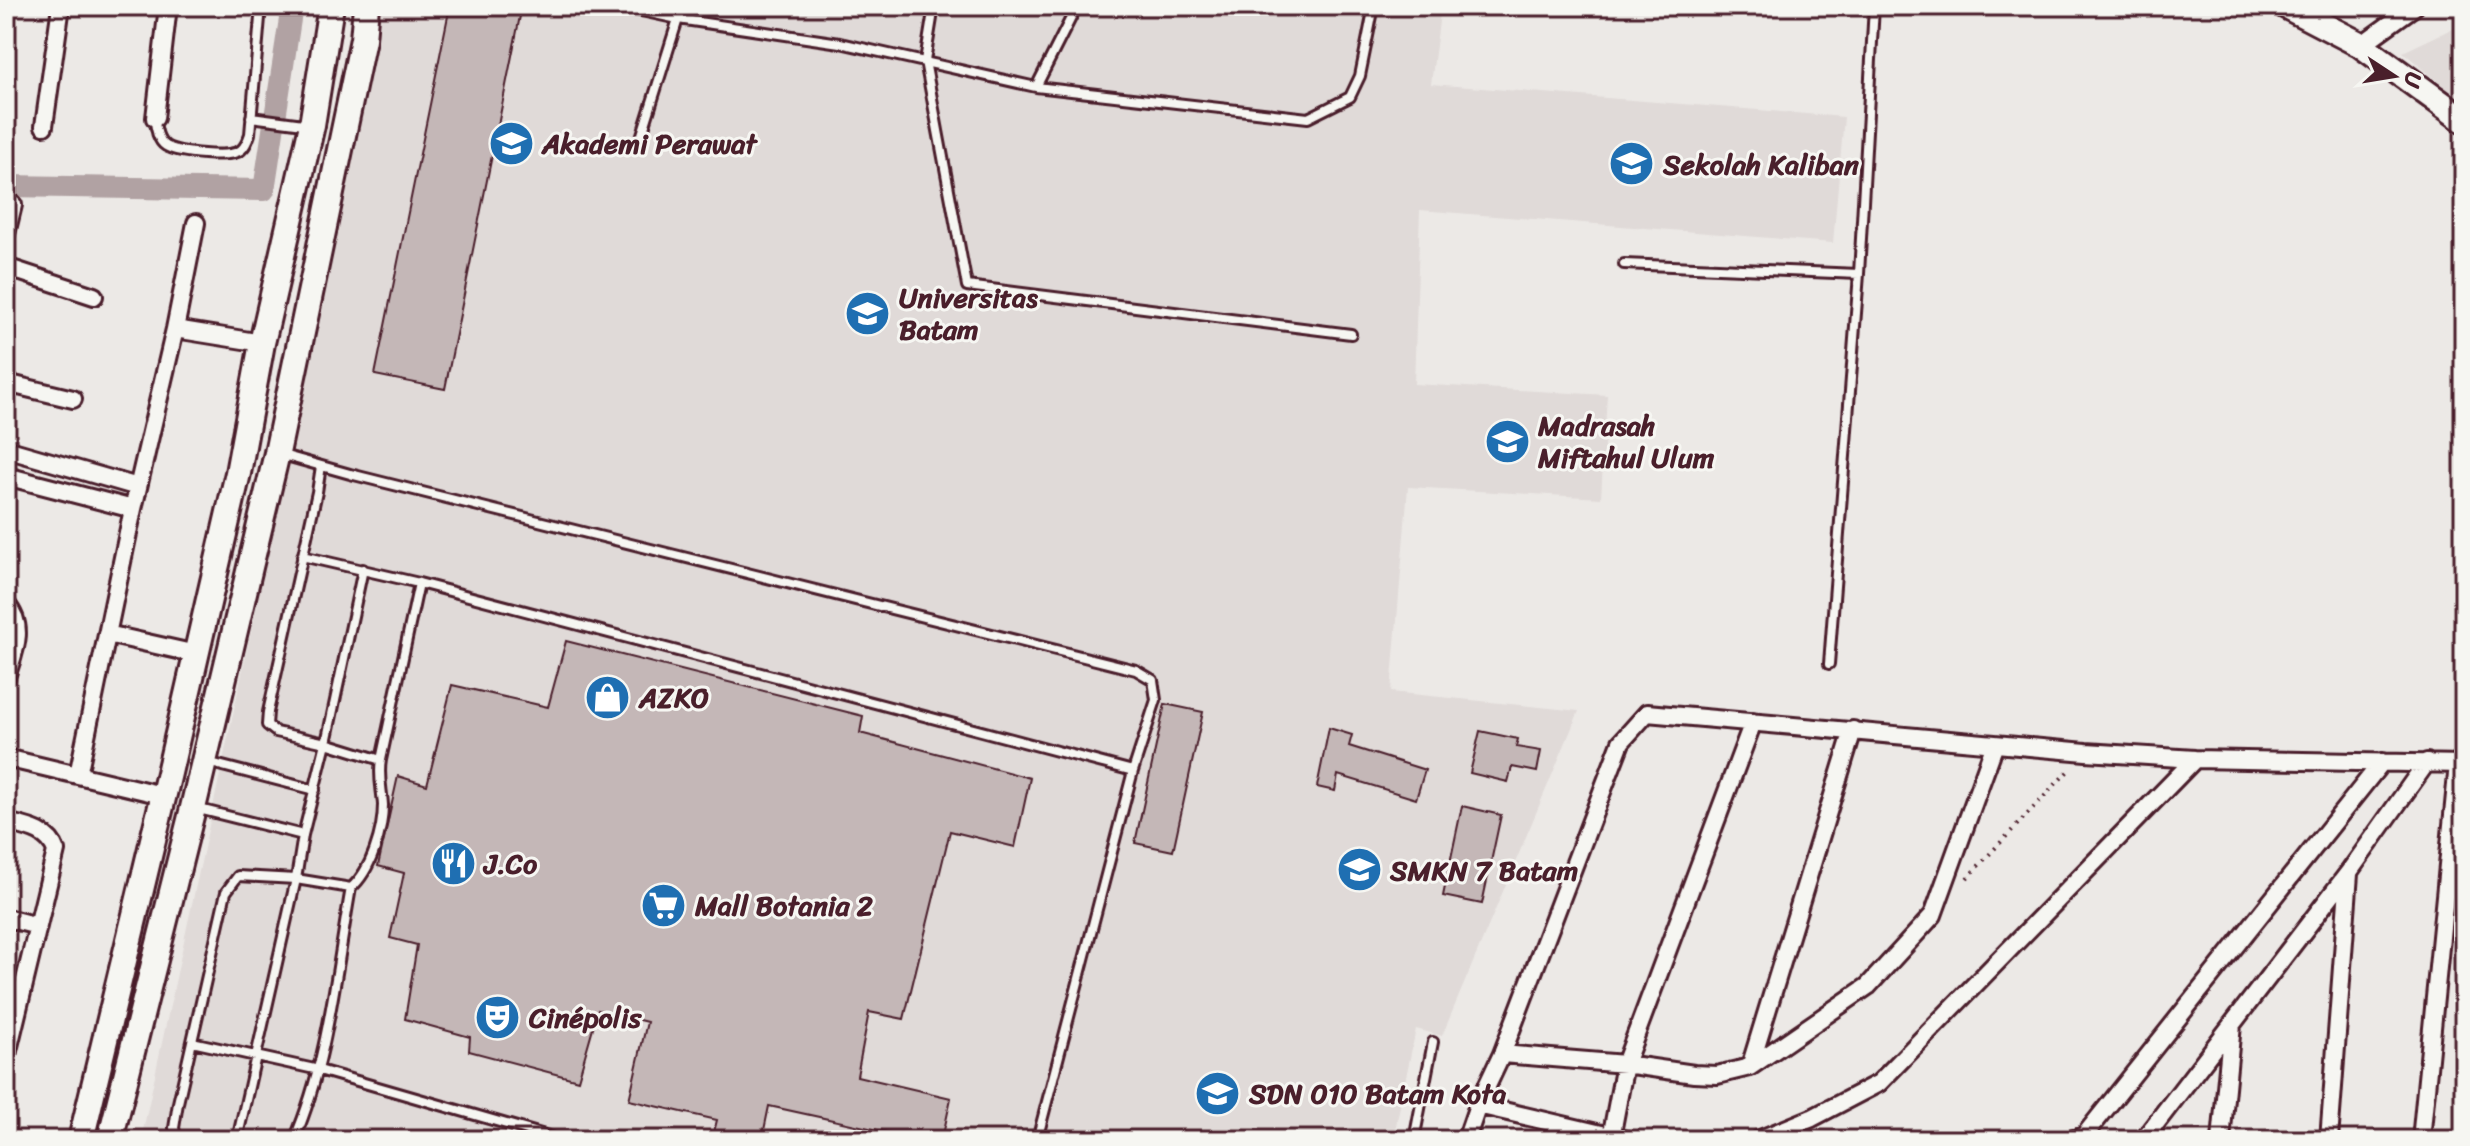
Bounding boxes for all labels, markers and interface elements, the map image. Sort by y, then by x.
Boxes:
north arrow [2354,36,2434,116]
text: U [2392,69,2434,93]
school or university icon: Akademi Perawat [487,119,535,167]
place label: Akademi Perawat [541,119,758,168]
school or university icon: Sekolah Kaliban [1608,140,1656,188]
place label: Sekolah Kaliban [1662,140,1860,189]
place label: Universitas Batam [899,273,1038,354]
school or university icon: Universitas Batam [844,289,892,337]
place label: Madrasah Miftahul Ulum [1537,401,1715,482]
school or university icon: Madrasah Miftahul Ulum [1483,417,1531,465]
shop icon: AZKO [584,673,632,721]
place label: AZKO [638,673,709,722]
restaurant icon: J.Co [429,839,477,887]
place label: J.Co [482,839,538,888]
school or university icon: SMKN 7 Batam [1335,846,1383,894]
place label: SMKN 7 Batam [1389,846,1578,895]
supermarket icon: Mall Botania 2 [640,881,688,929]
place label: Mall Botania 2 [694,881,873,930]
theatre icon: Cinépolis [474,993,522,1041]
place label: Cinépolis [528,993,642,1042]
school or university icon: SDN 010 Batam Kota [1194,1069,1242,1117]
place label: SDN 010 Batam Kota [1248,1069,1506,1118]

